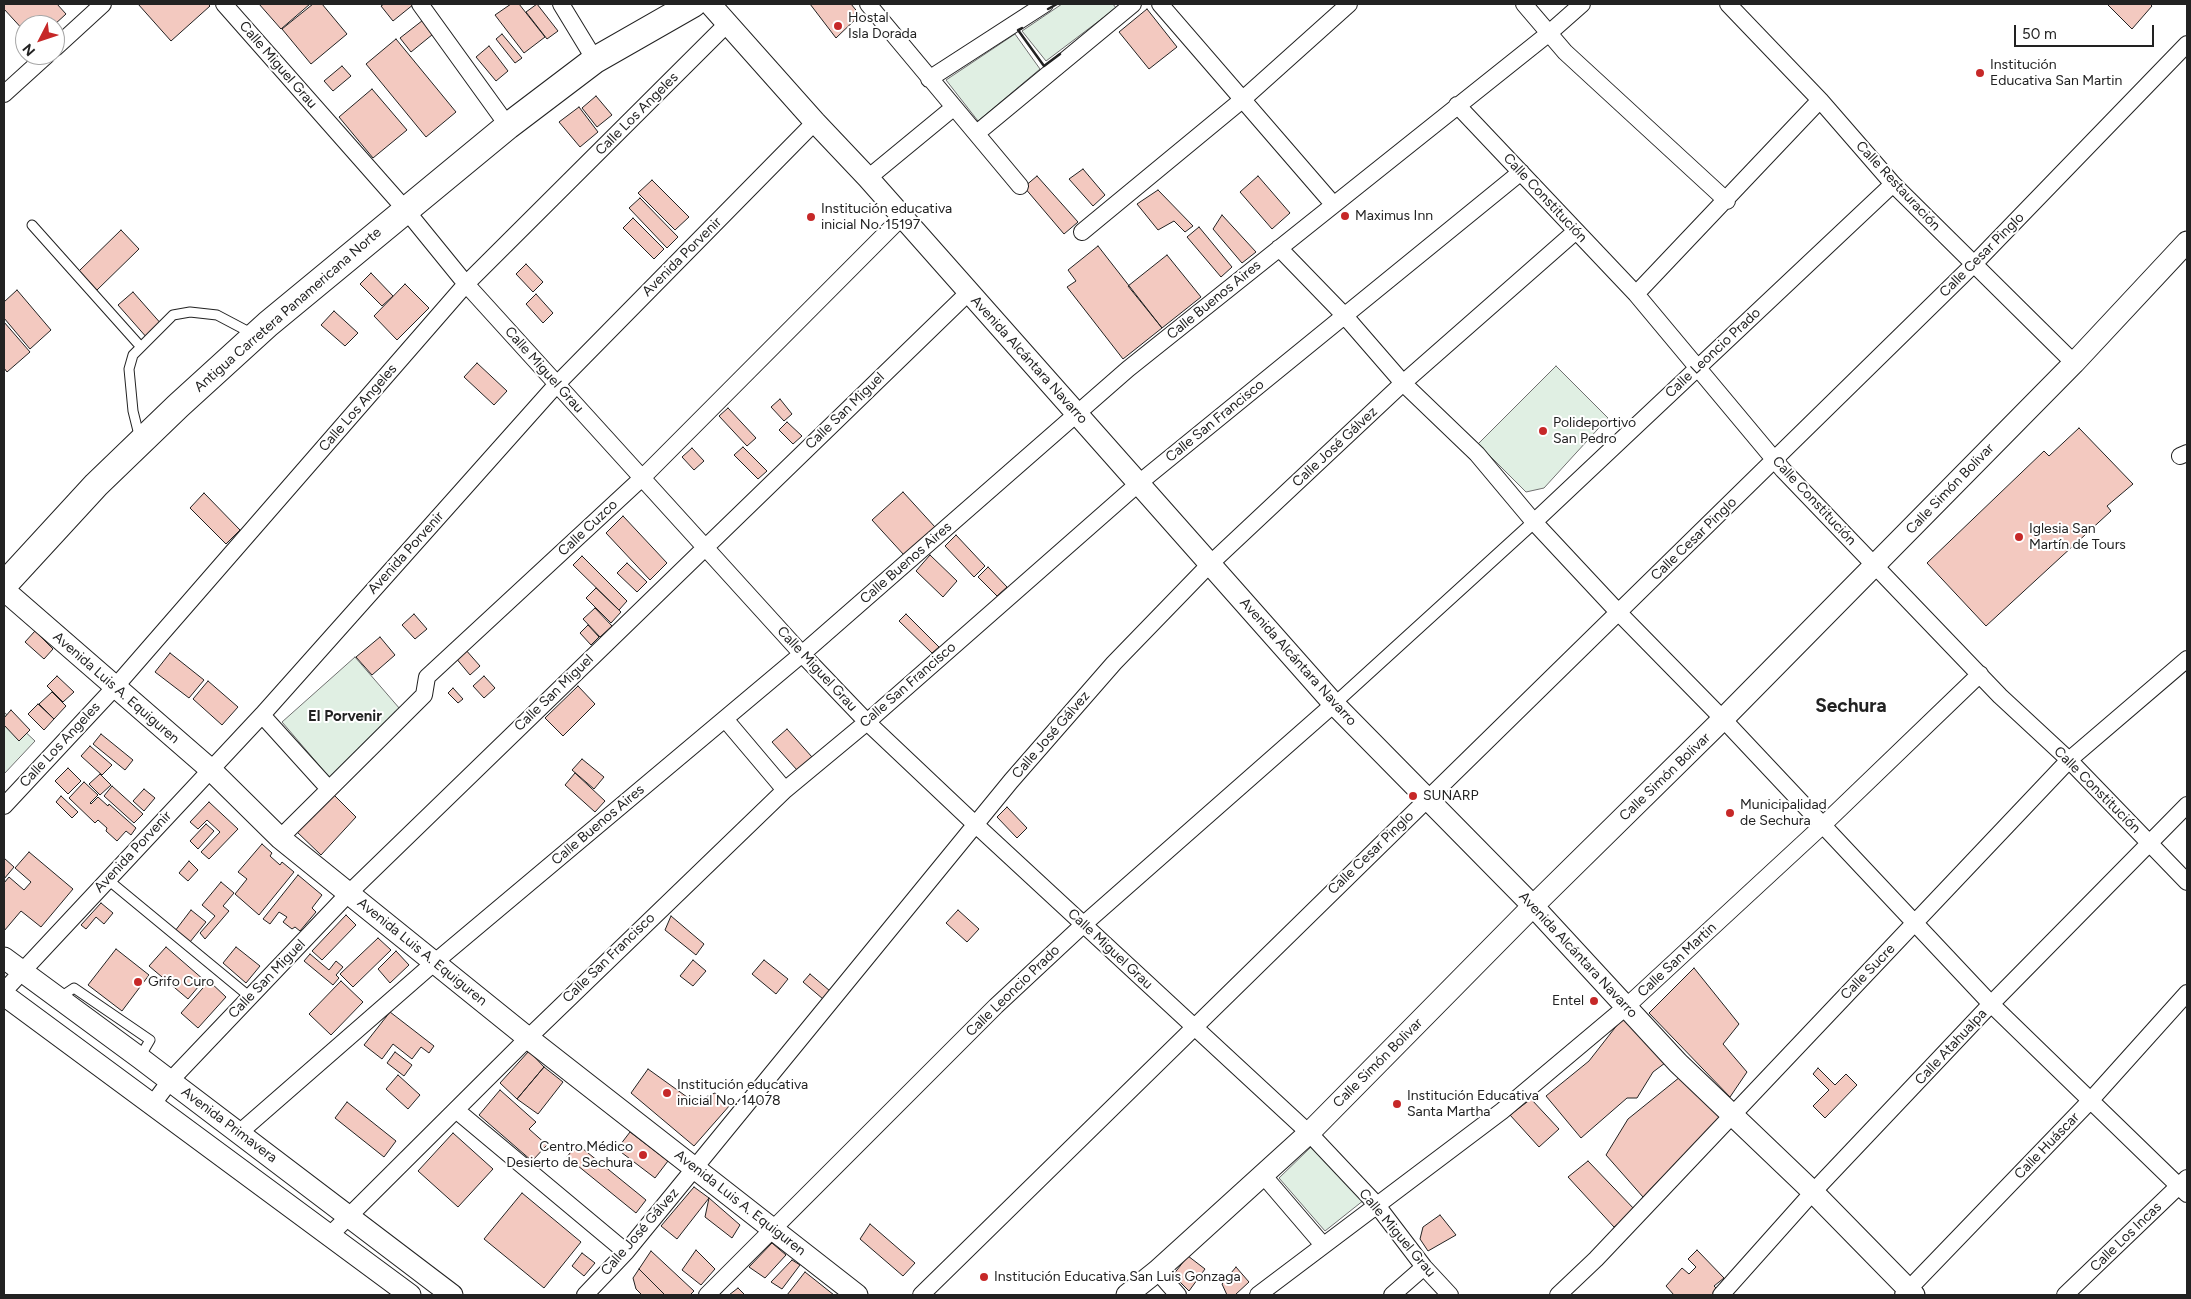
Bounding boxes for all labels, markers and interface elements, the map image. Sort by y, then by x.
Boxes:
place label: Hostal Isla Dorada [848,10,917,42]
north arrow [15,15,65,65]
scale bar [2016,15,2156,47]
street label: Calle Miguel Grau [236,18,320,112]
marker: Hostal Isla Dorada [832,20,844,32]
text: 50 m [2022,25,2057,43]
text: N [19,40,39,59]
place label: Institución Educativa San Martin [1990,57,2122,90]
marker: Institución Educativa San Martin [1974,67,1986,79]
street label: Calle Los Angeles [592,69,682,159]
street label: Calle Restauración [1852,138,1944,234]
street label: Calle Constitución [1499,150,1591,246]
place label: Institución educativa inicial No. 15197 [821,201,952,233]
place label: Maximus Inn [1355,208,1433,224]
street label: Calle Cesar Pinglo [1936,209,2028,301]
marker: Maximus Inn [1339,210,1351,222]
marker: Institución educativa inicial No. 15197 [805,211,817,223]
street label: Avenida Porvenir [639,214,725,300]
street label: Antigua Carretera Panamericana Norte [191,224,385,396]
street label: Calle Buenos Aires [1164,257,1264,343]
street label: Avenida Alcántara Navarro [967,293,1091,427]
street label: Calle Leoncio Prado [1662,305,1764,401]
street label: Calle Miguel Grau [501,323,587,417]
street label: Calle Los Angeles [315,361,401,455]
street label: Calle San Miguel [802,369,888,453]
street label: Calle San Francisco [1162,376,1268,466]
street label: Calle José Gálvez [1289,403,1381,491]
place label: Polideportivo San Pedro [1553,415,1636,448]
marker: Polideportivo San Pedro [1537,425,1549,437]
street label: Calle Simón Bolivar [1902,440,1998,538]
street label: Calle Constitución [1768,453,1860,549]
street label: Calle Cesar Pinglo [1648,494,1740,584]
street label: Calle Cuzco [555,496,621,560]
street label: Avenida Porvenir [365,508,447,598]
street label: Calle Buenos Aires [857,519,955,607]
place label: Iglesia San Martín de Tours [2029,521,2126,554]
marker: Iglesia San Martín de Tours [2013,531,2025,543]
street label: Avenida Alcántara Navarro [1236,595,1360,729]
street label: Calle Miguel Grau [773,623,861,715]
street label: Avenida Luis A. Equiguren [49,629,183,747]
street label: Calle San Francisco [857,639,959,731]
street label: Calle San Miguel [511,651,597,735]
street label: Calle José Gálvez [1009,688,1093,782]
district label: Sechura [1815,695,1887,717]
street label: Calle Los Angeles [16,699,104,791]
district label: El Porvenir [308,708,382,726]
street label: Calle Simón Bolivar [1616,729,1714,825]
street label: Calle Constitución [2050,743,2144,837]
street label: Calle Buenos Aires [548,781,648,869]
place label: SUNARP [1423,788,1479,804]
marker: SUNARP [1407,790,1419,802]
place label: Municipalidad de Sechura [1740,797,1827,830]
marker: Municipalidad de Sechura [1724,807,1736,819]
street label: Avenida Porvenir [91,808,175,896]
street label: Calle Cesar Pinglo [1325,808,1417,898]
street label: Avenida Alcántara Navarro [1515,888,1641,1022]
street label: Avenida Luis A. Equiguren [354,895,490,1009]
street label: Calle Miguel Grau [1064,905,1156,993]
street label: Calle San Francisco [559,910,659,1006]
street label: Calle San Martin [1634,919,1720,1001]
street label: Calle San Miguel [225,936,309,1022]
street label: Calle Sucre [1837,941,1899,1003]
street label: Calle Leoncio Prado [963,942,1063,1040]
place label: Grifo Curo [148,974,214,990]
marker: Grifo Curo [132,976,144,988]
place label: Entel [1552,993,1584,1009]
marker: Entel [1588,995,1600,1007]
street label: Calle Atahualpa [1912,1006,1990,1088]
street label: Calle Simón Bolivar [1330,1015,1426,1111]
place label: Institución educativa inicial No. 14078 [677,1077,808,1110]
street label: Avenida Primavera [178,1084,280,1166]
marker: Institución educativa inicial No. 14078 [661,1087,673,1099]
place label: Institución Educativa Santa Martha [1407,1088,1539,1120]
marker: Institución Educativa Santa Martha [1391,1098,1403,1110]
street label: Calle Huáscar [2011,1109,2083,1183]
place label: Centro Médico Desierto de Sechura [506,1139,633,1172]
street label: Avenida Luis A. Equiguren [671,1147,809,1259]
marker: Centro Médico Desierto de Sechura [637,1149,649,1161]
street label: Calle José Gálvez [598,1185,682,1279]
street label: Calle Miguel Grau [1355,1185,1439,1281]
street label: Calle Los Incas [2087,1199,2165,1275]
place label: Institución Educativa San Luis Gonzaga [994,1269,1241,1285]
marker: Institución Educativa San Luis Gonzaga [978,1271,990,1283]

